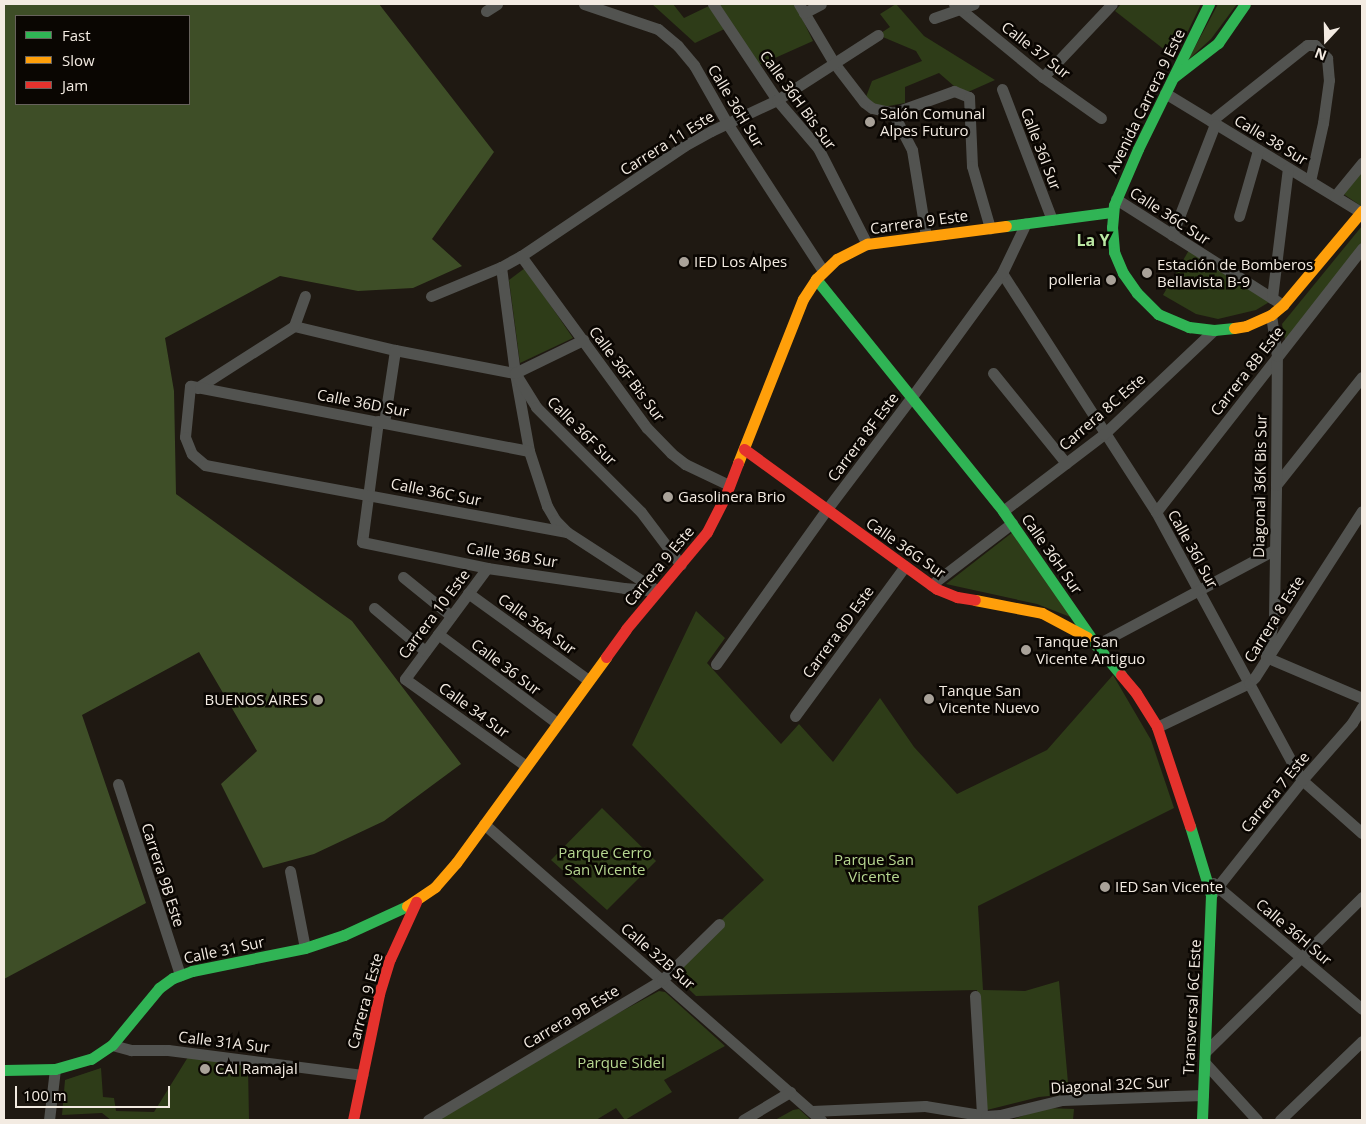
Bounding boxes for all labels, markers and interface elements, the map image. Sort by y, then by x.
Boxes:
legend [15,15,190,105]
north arrow [1301,15,1351,65]
street label: Calle 37 Sur [998,18,1074,82]
text: Fast [62,25,91,45]
street label: Avenida Carrera 9 Este [1103,26,1189,176]
text: N [1312,44,1329,65]
street label: Calle 36H Bis Sur [756,47,840,153]
text: Slow [62,50,95,70]
street label: Calle 36H Sur [704,61,768,151]
text: Jam [62,75,88,95]
place label: Salón Comunal Alpes Futuro [880,104,985,139]
street label: Calle 36I Sur [1017,105,1065,193]
street label: Carrera 11 Este [617,107,717,179]
street label: Calle 38 Sur [1231,111,1311,169]
marker: Salón Comunal Alpes Futuro [864,116,876,128]
street label: Calle 36C Sur [1127,183,1213,249]
street label: Carrera 9 Este [869,206,969,238]
district label: La Y [1077,230,1109,250]
place label: IED Los Alpes [694,253,787,271]
place label: Estación de Bomberos Bellavista B-9 [1157,255,1313,290]
marker: IED Los Alpes [678,256,690,268]
marker: Estación de Bomberos Bellavista B-9 [1141,267,1153,279]
place label: polleria [1049,271,1101,289]
marker: polleria [1105,274,1117,286]
street label: Calle 36F Bis Sur [585,323,669,425]
street label: Carrera 8B Este [1207,323,1287,419]
street label: Carrera 8C Este [1055,370,1149,454]
street label: Calle 36D Sur [316,385,410,421]
street label: Carrera 8F Este [824,389,902,485]
street label: Calle 36F Sur [544,393,620,469]
street label: Diagonal 36K Bis Sur [1250,414,1270,558]
street label: Calle 36C Sur [389,474,483,510]
place label: Gasolinera Brio [678,488,786,506]
marker: Gasolinera Brio [662,491,674,503]
street label: Calle 36I Sur [1164,507,1222,591]
street label: Calle 36H Sur [1018,511,1086,597]
street label: Calle 36G Sur [863,514,949,582]
street label: Carrera 9 Este [620,522,698,610]
street label: Calle 36B Sur [465,539,559,571]
street label: Carrera 10 Este [395,566,473,662]
street label: Carrera 8 Este [1240,572,1308,666]
street label: Carrera 8D Este [799,582,877,682]
street label: Calle 36A Sur [495,590,579,658]
place label: Tanque San Vicente Antiguo [1036,632,1145,667]
street label: Calle 36 Sur [468,635,544,699]
marker: Tanque San Vicente Antiguo [1020,644,1032,656]
street label: Calle 34 Sur [435,679,513,741]
place label: Tanque San Vicente Nuevo [939,681,1040,716]
place label: BUENOS AIRES [204,691,308,709]
marker: Tanque San Vicente Nuevo [923,693,935,705]
marker: BUENOS AIRES [312,694,324,706]
street label: Carrera 7 Este [1237,748,1313,836]
street label: Carrera 9B Este [138,821,188,929]
park label: Parque Cerro San Vicente [558,843,652,878]
park label: Parque San Vicente [834,850,914,885]
place label: IED San Vicente [1115,878,1223,896]
marker: IED San Vicente [1099,881,1111,893]
street label: Calle 36H Sur [1252,895,1336,969]
street label: Calle 32B Sur [617,919,699,993]
street label: Calle 31 Sur [182,933,266,967]
street label: Transversal 6C Este [1179,939,1205,1075]
street label: Carrera 9 Este [344,951,386,1051]
street label: Carrera 9B Este [520,981,622,1053]
street label: Calle 31A Sur [177,1027,271,1057]
park label: Parque Sidel [577,1054,665,1072]
place label: CAI Ramajal [215,1060,298,1078]
marker: CAI Ramajal [199,1063,211,1075]
street label: Diagonal 32C Sur [1050,1073,1170,1097]
scale bar [18,1076,172,1108]
text: 100 m [23,1085,67,1105]

